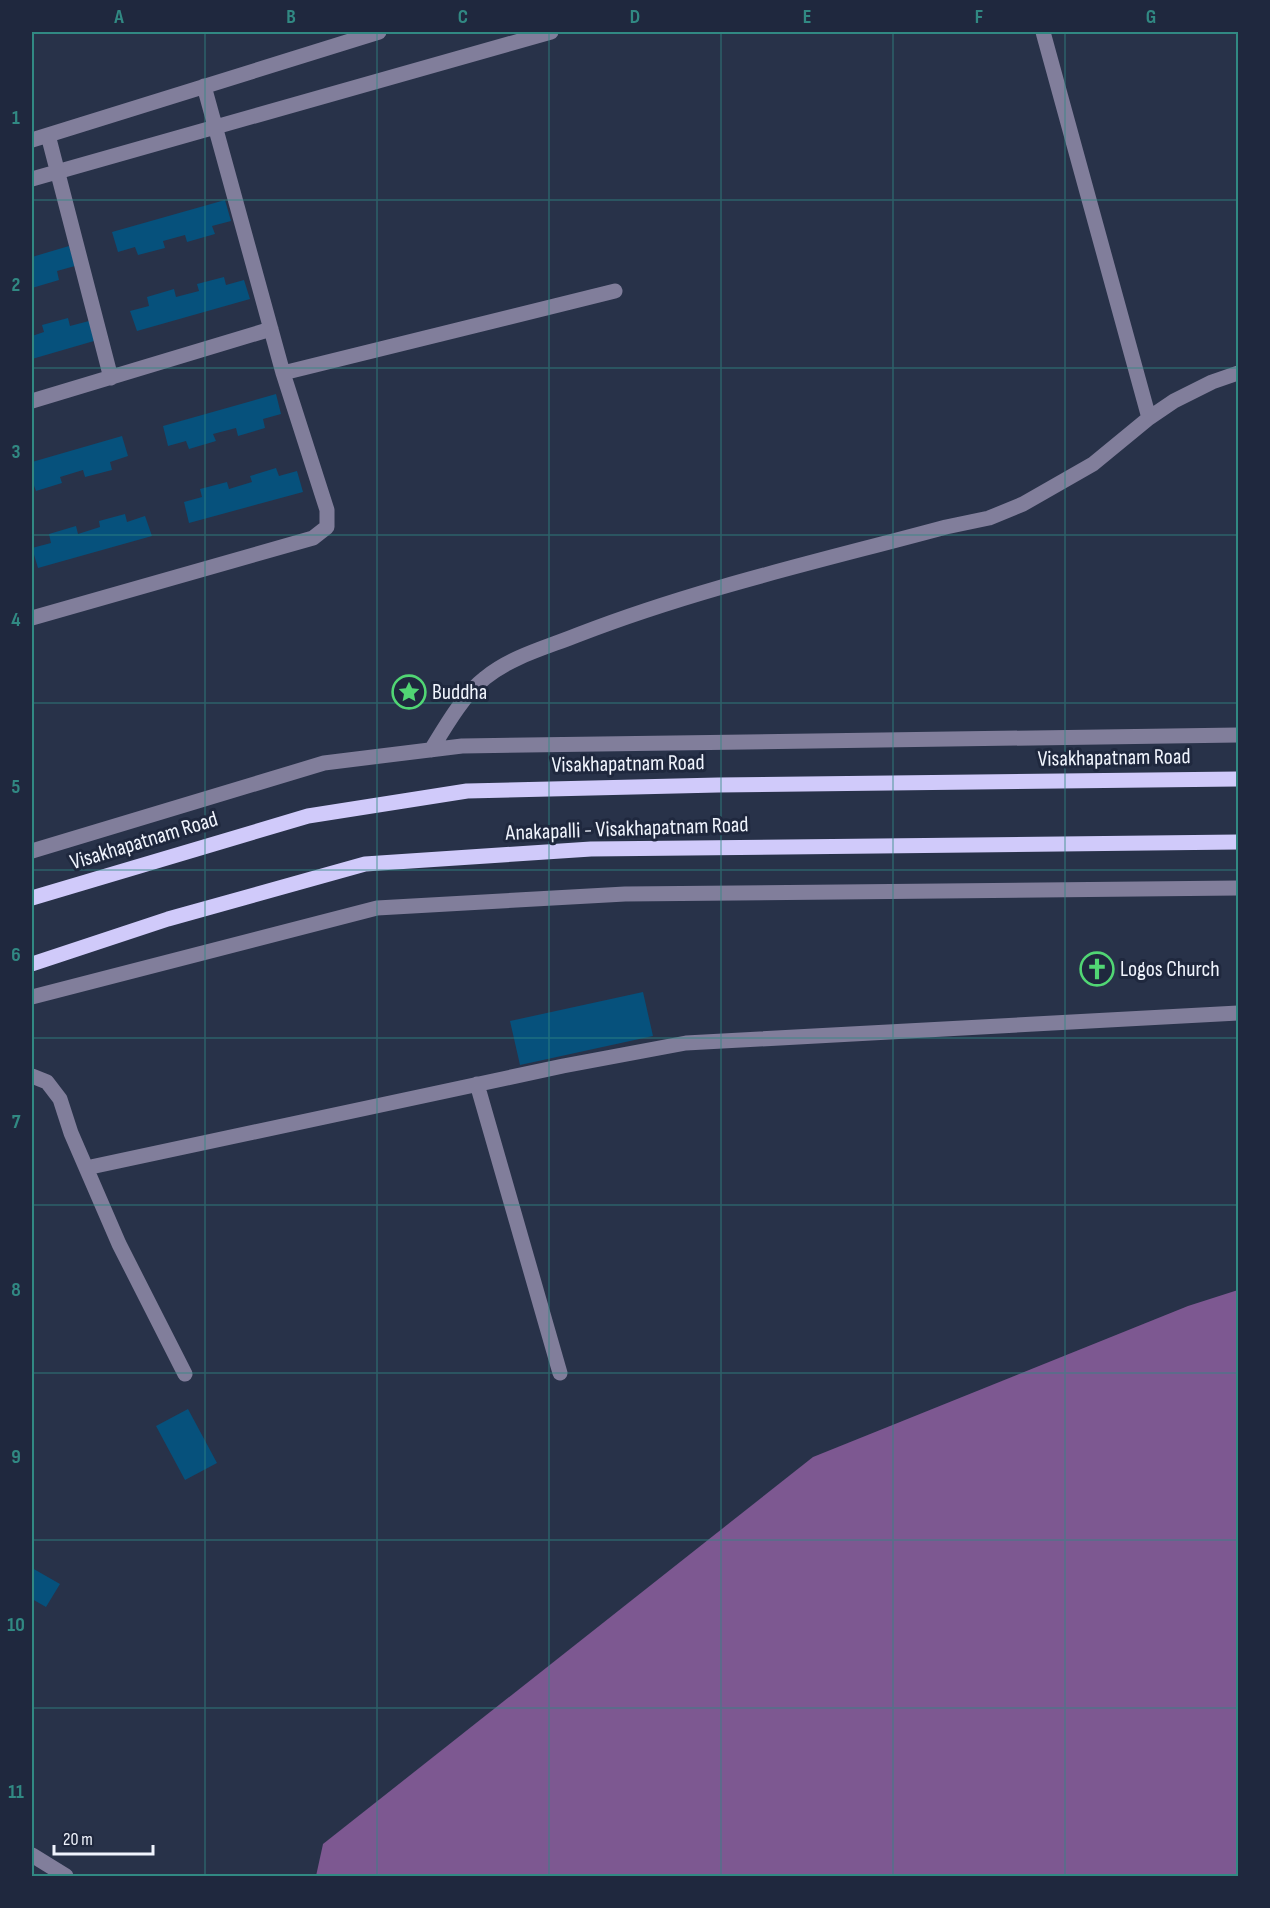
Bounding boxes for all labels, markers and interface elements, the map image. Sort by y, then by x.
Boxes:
text: A [113,5,124,29]
text: B [286,5,296,29]
text: C [458,5,468,29]
text: D [630,5,640,29]
text: E [803,5,811,29]
text: F [975,5,983,29]
text: G [1146,5,1156,29]
text: 1 [12,106,20,130]
text: 2 [12,273,20,297]
text: 3 [12,440,21,464]
text: 4 [11,608,21,632]
place icon: Buddha [391,674,427,710]
place label: Buddha [432,679,487,706]
street label: Visakhapatnam Road [1037,743,1191,773]
street label: Visakhapatnam Road [551,749,705,779]
text: 5 [12,775,21,799]
street label: Visakhapatnam Road [67,806,221,876]
street label: Anakapalli - Visakhapatnam Road [504,811,749,847]
text: 6 [11,943,21,967]
church icon: Logos Church [1079,951,1115,987]
place label: Logos Church [1120,956,1220,983]
text: 7 [12,1110,21,1134]
text: 8 [11,1278,21,1302]
text: 9 [11,1445,21,1469]
text: 10 [7,1613,25,1637]
text: 11 [8,1780,24,1804]
scale bar [54,1818,153,1856]
text: 20 m [63,1829,93,1850]

